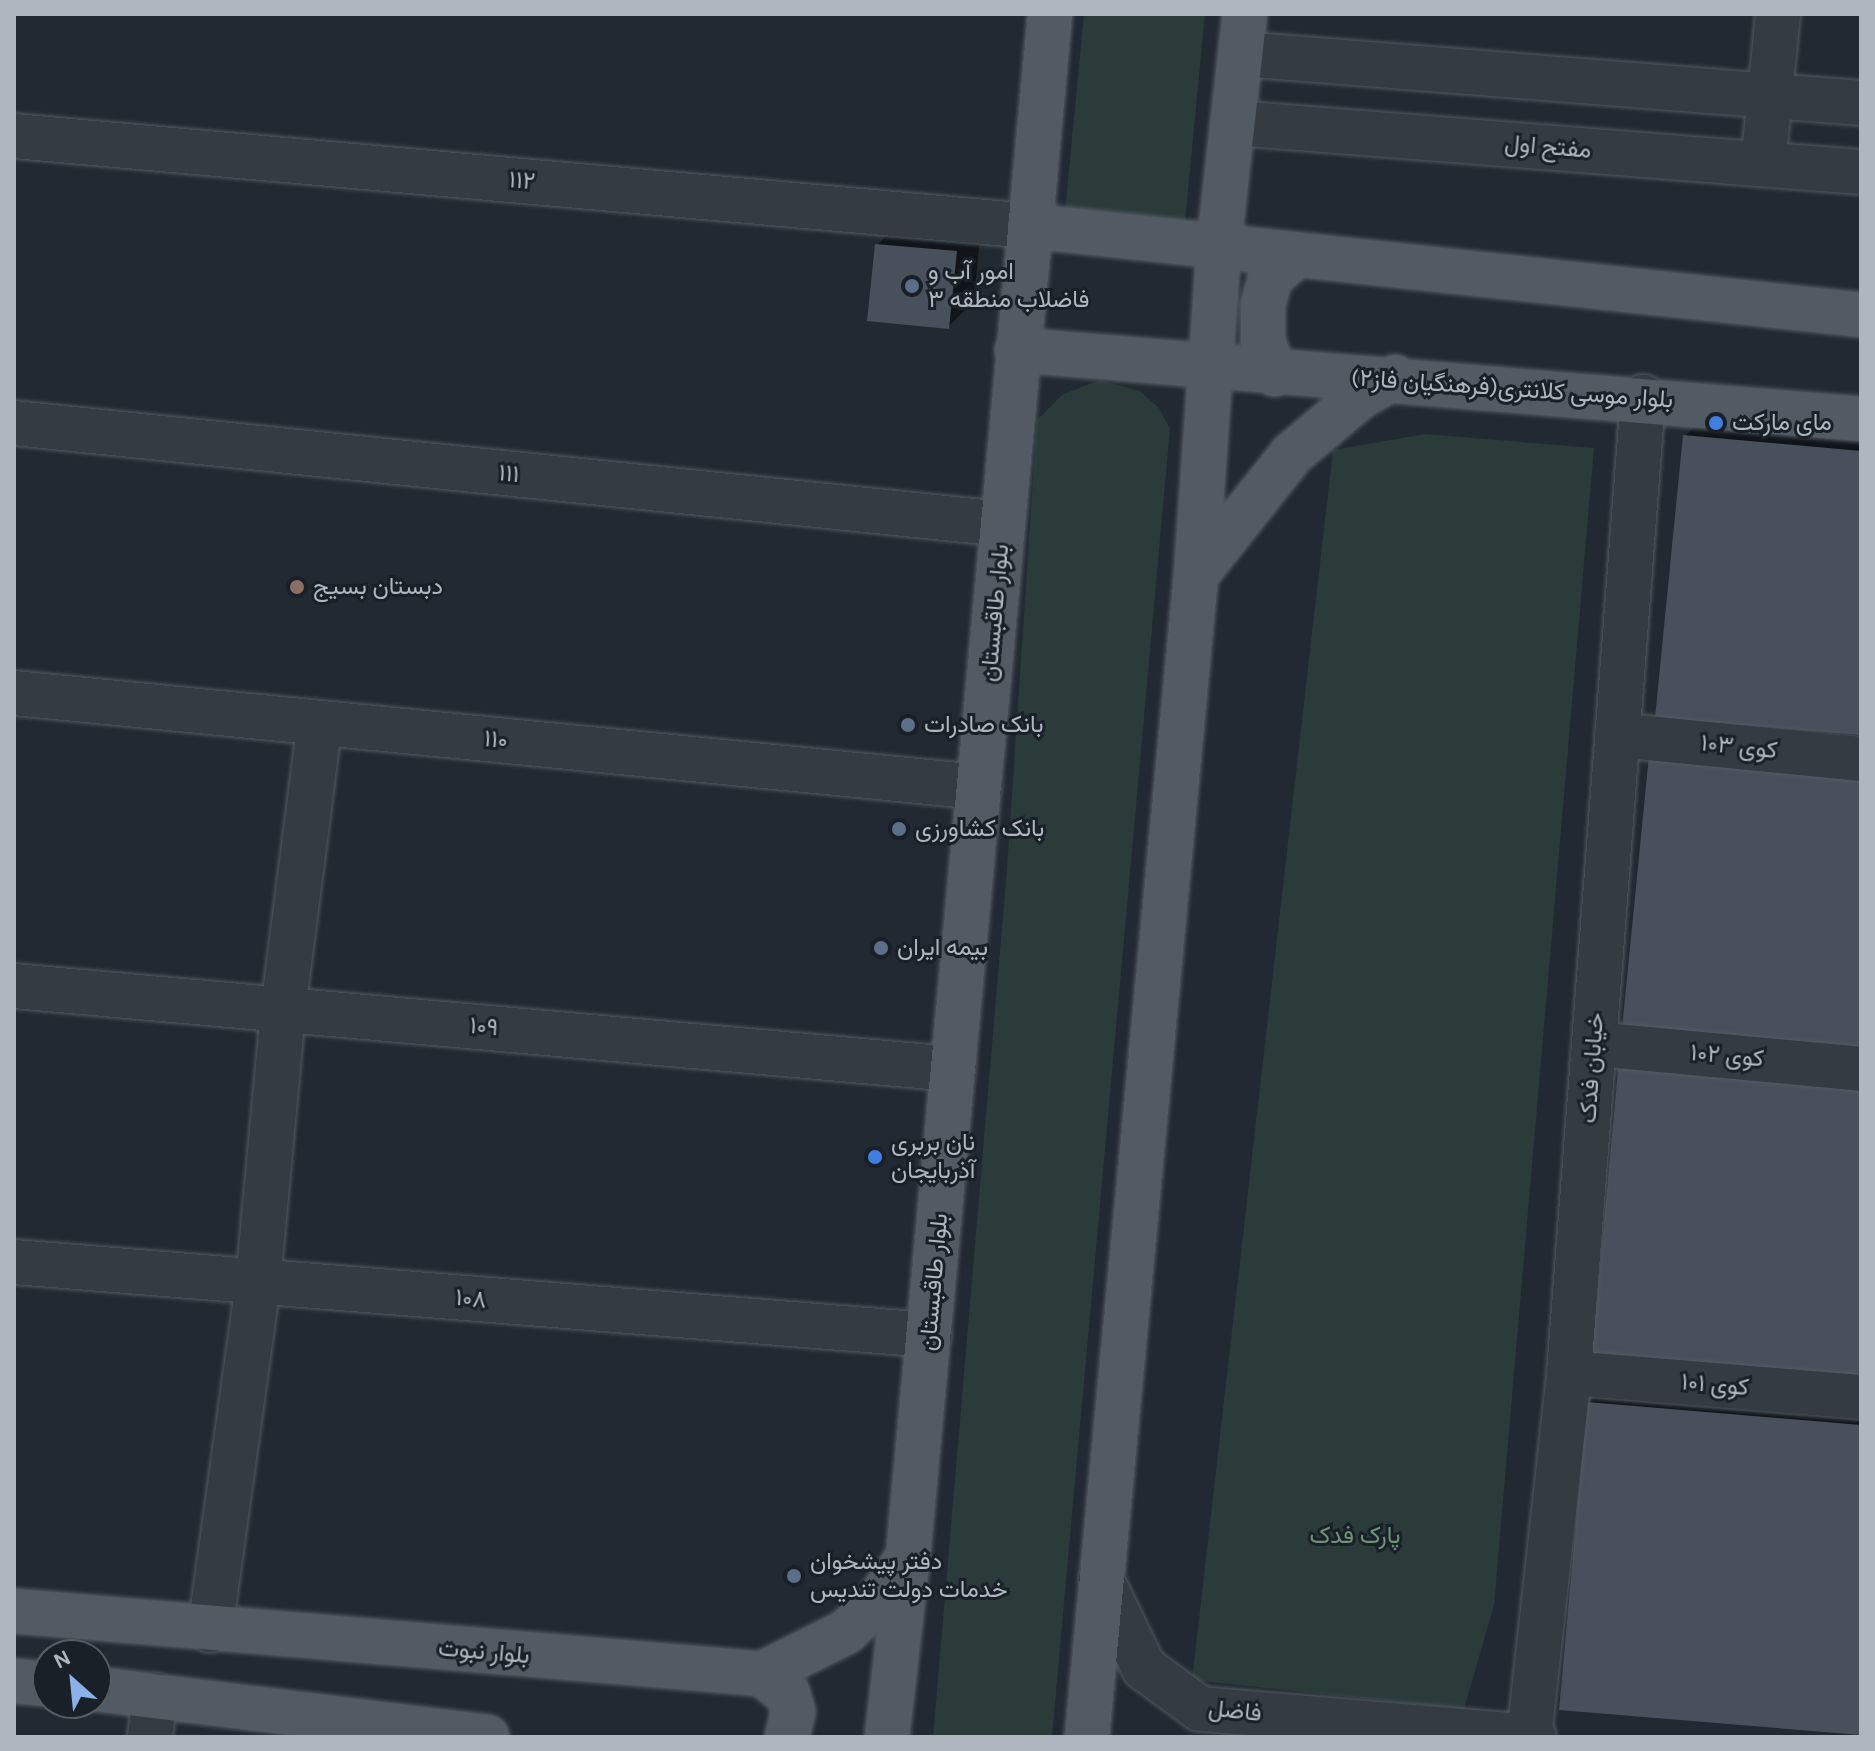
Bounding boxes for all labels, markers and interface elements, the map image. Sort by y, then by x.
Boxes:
street label: مفتح اول [1503,129,1593,165]
street label: ۱۱۲ [508,166,536,196]
place label: امور آب و فاضلاب منطقه ۳ [928,258,1089,314]
marker: امور آب و فاضلاب منطقه ۳ [903,277,921,295]
street label: بلوار موسی کلانتری(فرهنگیان فاز۲) [1350,363,1674,415]
place label: مای مارکت [1732,409,1832,437]
marker: مای مارکت [1707,414,1725,432]
street label: ۱۱۱ [497,459,521,489]
street label: بلوار طاقبستان [975,543,1015,683]
place label: دبستان بسیج [313,573,443,601]
marker: دبستان بسیج [288,578,306,596]
place label: بانک صادرات [924,711,1043,739]
marker: بانک صادرات [899,716,917,734]
street label: ۱۱۰ [483,724,509,756]
street label: کوی ۱۰۳ [1699,729,1779,765]
place label: بانک کشاورزی [915,815,1044,843]
marker: بانک کشاورزی [890,820,908,838]
place label: بیمه ایران [897,934,988,962]
marker: بیمه ایران [872,939,890,957]
street label: ۱۰۹ [468,1011,500,1043]
street label: خیابان فدک [1574,1012,1610,1124]
street label: کوی ۱۰۲ [1689,1038,1765,1074]
place label: نان بربری آذربایجان [891,1129,975,1185]
marker: نان بربری آذربایجان [866,1148,884,1166]
street label: بلوار طاقبستان [914,1212,954,1352]
street label: ۱۰۸ [454,1283,488,1315]
street label: کوی ۱۰۱ [1680,1368,1750,1402]
park label: پارک فدک [1310,1522,1400,1550]
place label: دفتر پیشخوان خدمات دولت تندیس [810,1548,1008,1604]
marker: دفتر پیشخوان خدمات دولت تندیس [785,1567,803,1585]
street label: بلوار نبوت [437,1634,531,1670]
north arrow [32,1639,112,1719]
text: N [49,1644,75,1675]
street label: فاضل [1207,1694,1263,1728]

